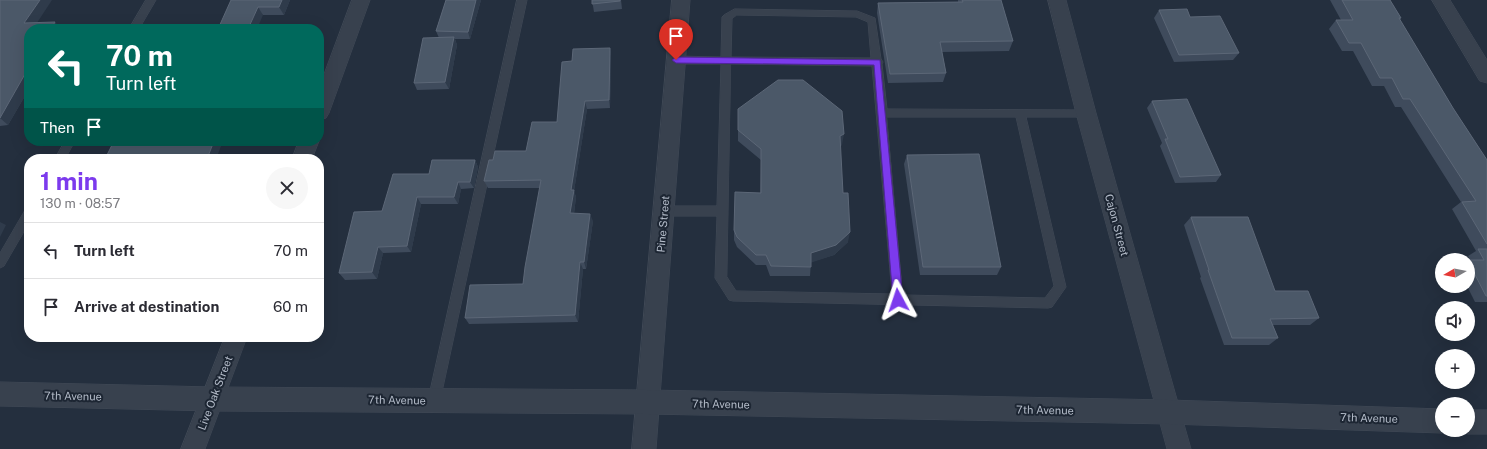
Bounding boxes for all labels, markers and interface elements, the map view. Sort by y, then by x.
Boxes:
pin [659,19,693,60]
icon: arrive [665,25,687,47]
text: 70 m [106,39,173,72]
icon: left [40,40,92,92]
text: Turn left [106,73,176,94]
icon: arrive [83,116,105,138]
text: Then [40,119,75,136]
text: 1 min [40,167,98,195]
button: close [266,167,308,209]
street label: Cajon Street [1103,193,1131,257]
street label: Pine Street [655,195,671,253]
text: 130 m · 08:57 [40,196,120,211]
icon: left [40,240,62,262]
text: Turn left [74,242,135,259]
text: 70 m [273,242,308,259]
north arrow [1435,253,1475,293]
map controls [1435,253,1475,437]
position arrow [877,279,919,321]
icon: arrive [40,296,62,318]
text: Arrive at destination [74,298,219,315]
text: 60 m [273,298,308,315]
button: sound [1435,301,1475,341]
button: + [1435,349,1475,389]
street label: Live Oak Street [195,354,235,432]
street label: 7th Avenue [44,389,102,403]
street label: 7th Avenue [368,393,426,407]
street label: 7th Avenue [692,397,750,411]
button: − [1435,397,1475,437]
street label: 7th Avenue [1016,403,1074,417]
street label: 7th Avenue [1340,411,1398,425]

